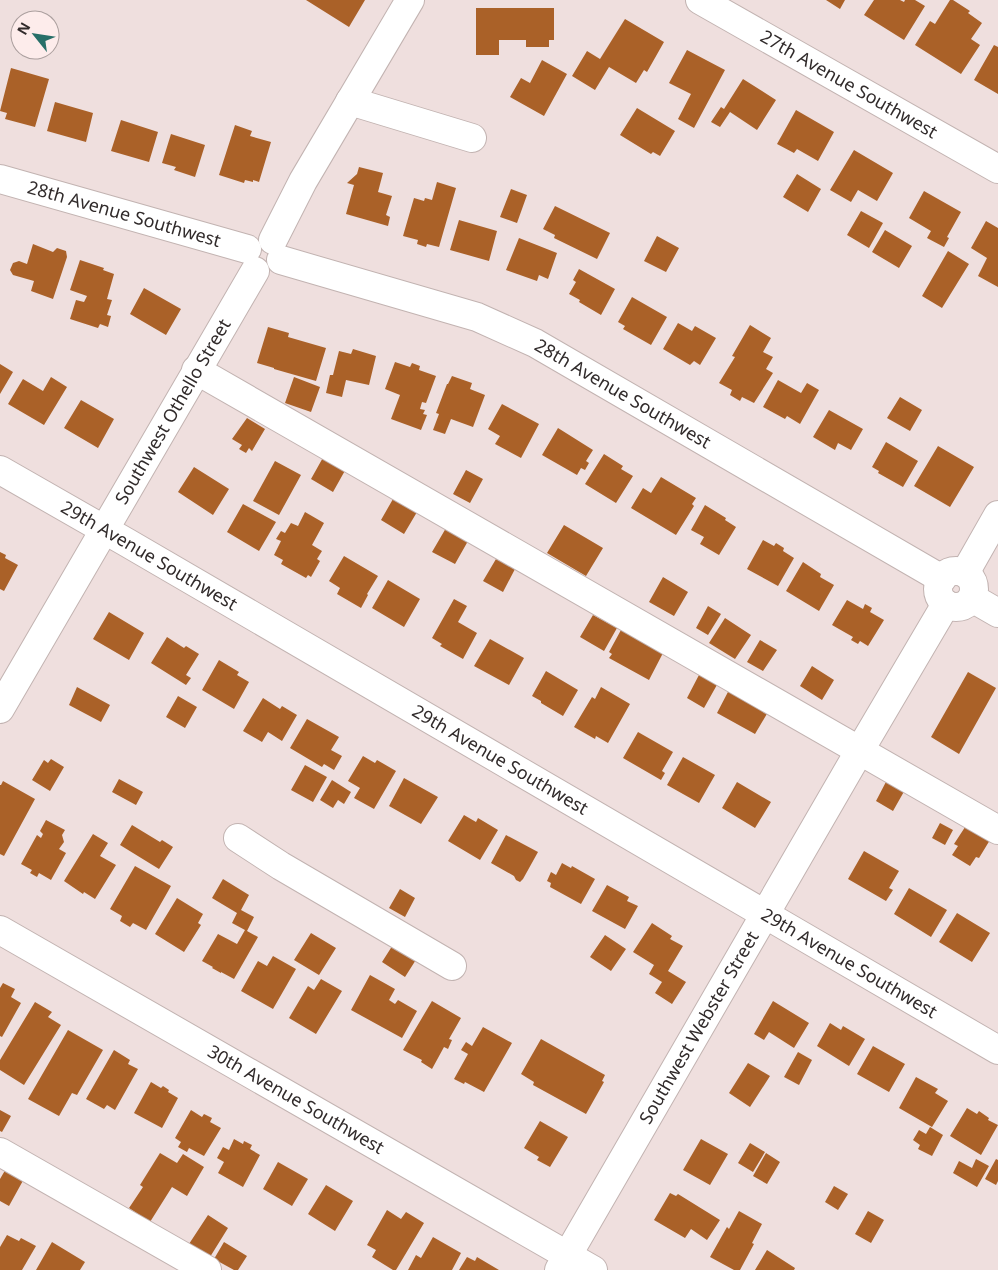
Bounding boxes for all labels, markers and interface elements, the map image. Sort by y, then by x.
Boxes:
north arrow [10,10,60,60]
text: N [12,19,34,38]
street label: 27th Avenue Southwest [756,24,942,143]
street label: 28th Avenue Southwest [25,174,224,252]
street label: Southwest Othello Street [109,314,236,508]
street label: 28th Avenue Southwest [531,332,716,454]
street label: 29th Avenue Southwest [57,494,243,616]
street label: 29th Avenue Southwest [408,698,593,820]
street label: 29th Avenue Southwest [757,902,942,1023]
street label: Southwest Webster Street [633,926,764,1128]
street label: 30th Avenue Southwest [204,1039,389,1159]

